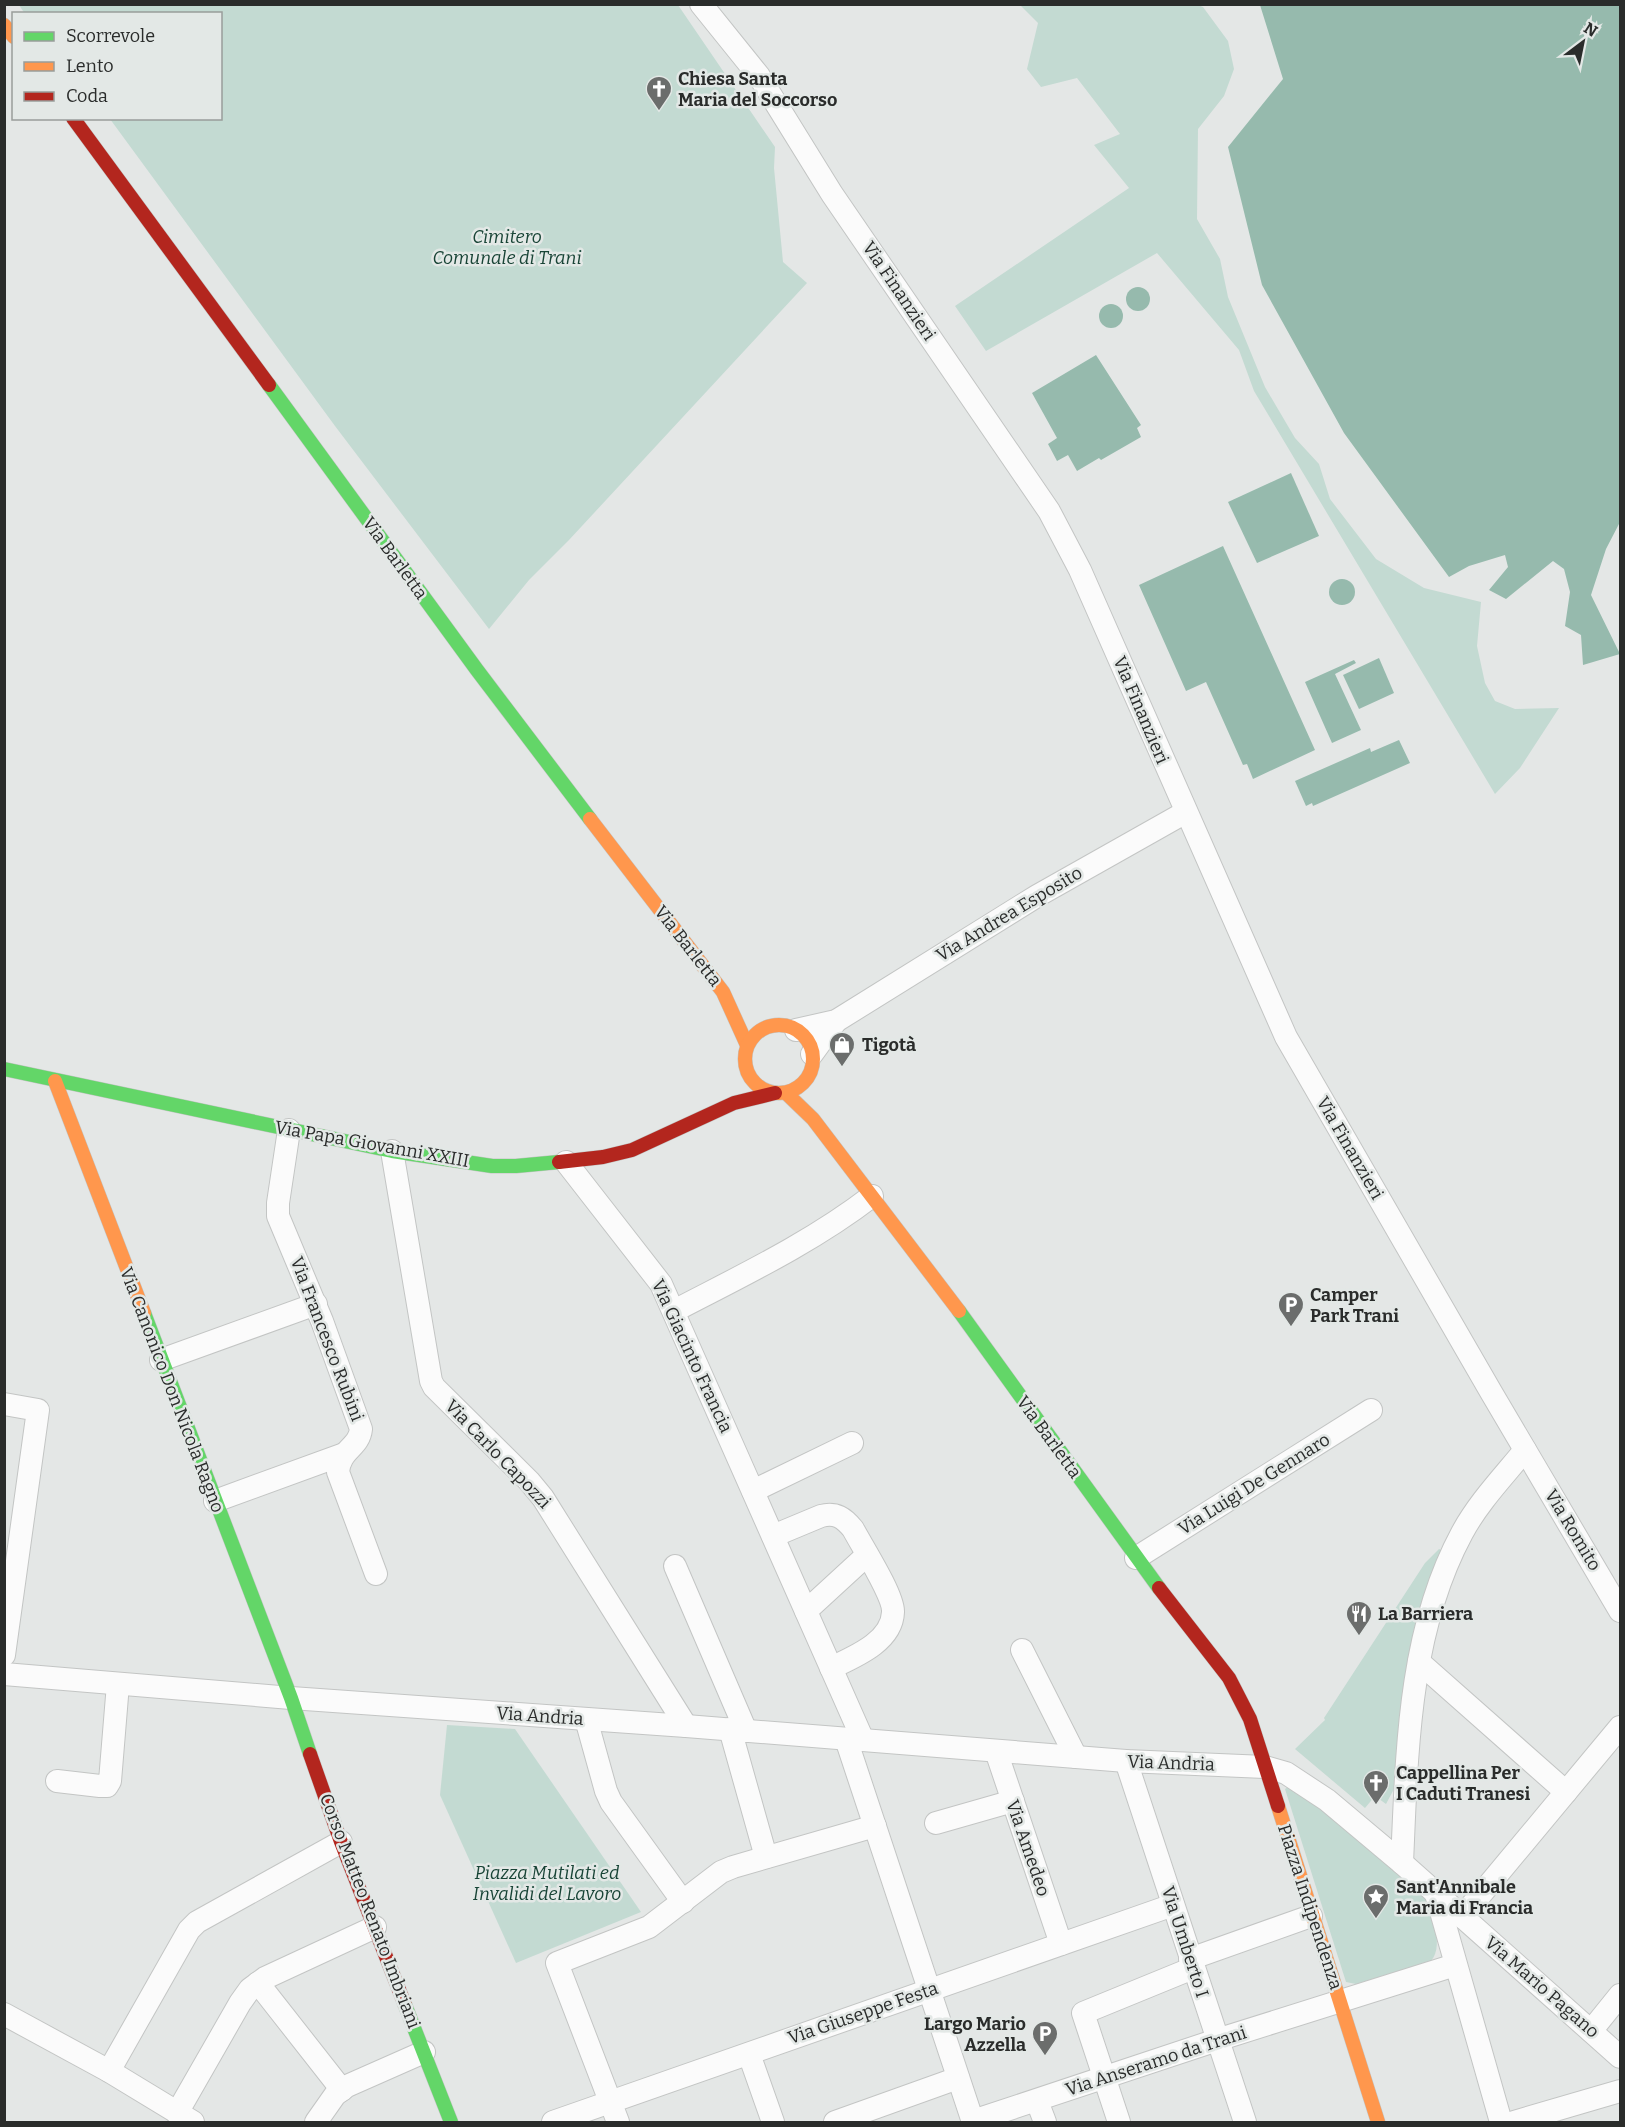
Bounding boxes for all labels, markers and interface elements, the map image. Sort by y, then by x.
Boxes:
legend [12,12,222,120]
north arrow [1553,12,1613,72]
text: N [1580,18,1601,41]
text: Scorrevole [66,25,155,47]
text: Lento [66,55,114,77]
place label: Chiesa Santa Maria del Soccorso [678,68,837,111]
church icon: Chiesa Santa Maria del Soccorso [644,74,674,112]
text: Coda [66,85,108,107]
park label: Cimitero Comunale di Trani [432,226,582,269]
street label: Via Finanzieri [858,237,940,345]
street label: Via Barletta [358,512,432,604]
street label: Via Finanzieri [1108,653,1174,767]
street label: Via Andrea Esposito [932,862,1086,966]
street label: Via Barletta [650,901,727,991]
shop icon: Tigotà [827,1030,857,1068]
place label: Tigotà [862,1034,916,1056]
street label: Via Finanzieri [1312,1093,1388,1203]
street label: Via Papa Giovanni XXIII [273,1116,471,1172]
street label: Via Francesco Rubini [286,1254,368,1424]
street label: Via Canonico Don Nicola Ragno [115,1264,229,1516]
street label: Via Giacinto Francia [647,1276,737,1436]
place label: Camper Park Trani [1310,1284,1399,1327]
parking icon: Camper Park Trani [1276,1290,1306,1328]
street label: Via Barletta [1012,1391,1086,1483]
street label: Via Carlo Capozzi [440,1395,556,1513]
street label: Via Luigi De Gennaro [1174,1428,1334,1540]
street label: Via Romito [1540,1485,1606,1575]
restaurant icon: La Barriera [1344,1599,1374,1637]
place label: La Barriera [1378,1603,1473,1625]
street label: Via Andria [496,1702,585,1730]
street label: Via Andria [1127,1750,1215,1776]
place label: Cappellina Per I Caduti Tranesi [1396,1762,1530,1805]
church icon: Cappellina Per I Caduti Tranesi [1361,1768,1391,1806]
street label: Corso Matteo Renato Imbriani [315,1790,425,2032]
street label: Via Amedeo [1001,1797,1055,1899]
street label: Piazza Indipendenza [1273,1822,1347,1993]
park label: Piazza Mutilati ed Invalidi del Lavoro [473,1862,621,1905]
place label: Sant'Annibale Maria di Francia [1396,1876,1533,1919]
place icon: Sant'Annibale Maria di Francia [1361,1882,1391,1920]
street label: Via Umberto I [1157,1884,1213,2000]
street label: Via Mario Pagano [1480,1931,1604,2043]
street label: Via Giuseppe Festa [785,1977,941,2049]
place label: Largo Mario Azzella [924,2013,1026,2056]
parking icon: Largo Mario Azzella [1030,2019,1060,2057]
street label: Via Anseramo da Trani [1063,2021,1249,2101]

